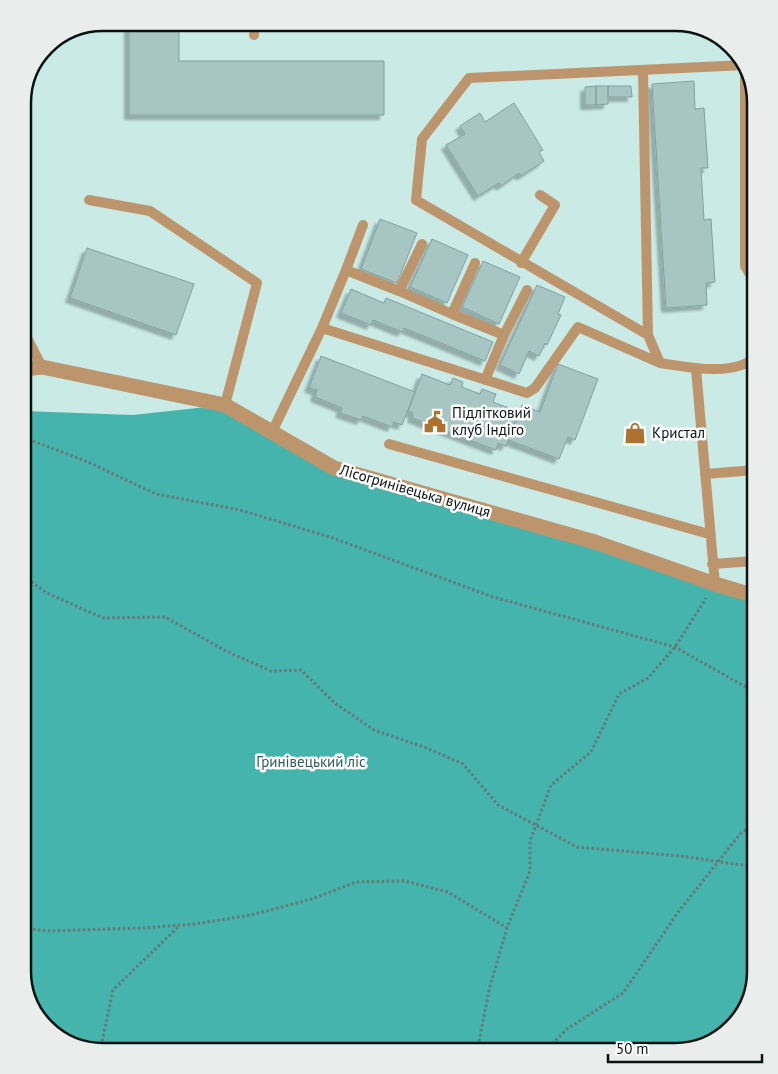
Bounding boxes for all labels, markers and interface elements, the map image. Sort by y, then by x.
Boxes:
place label: Підлітковий клуб Індіго [452,403,531,439]
public building icon: Підлітковий клуб Індіго [422,409,448,435]
shop icon: Кристал [622,420,648,446]
place label: Кристал [652,423,705,442]
street label: Лісогринівецька вулиця [337,460,493,521]
park label: Гринівецький ліс [256,752,366,771]
scale bar [608,1032,762,1064]
text: 50 m [616,1039,649,1058]

